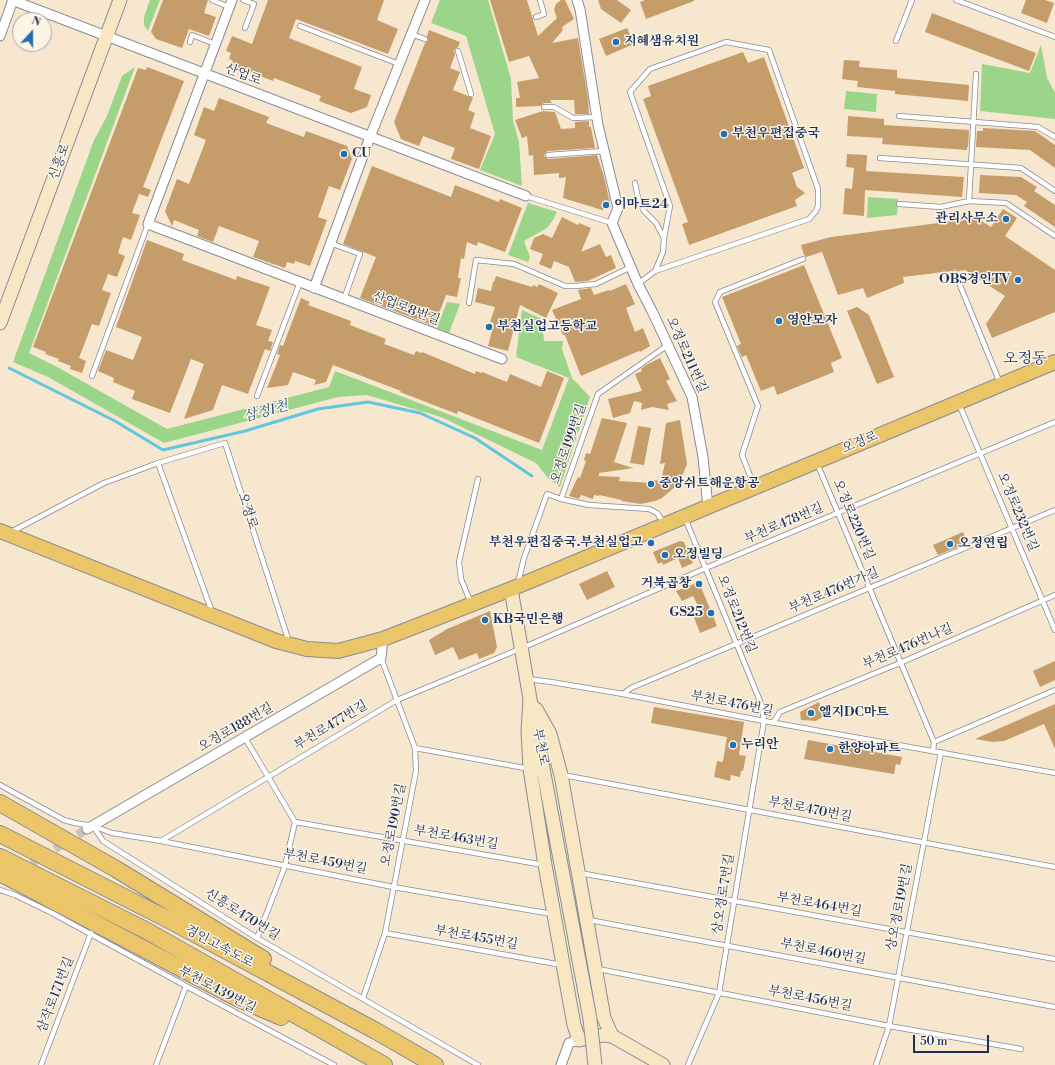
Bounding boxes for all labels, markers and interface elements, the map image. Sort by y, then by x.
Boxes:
north arrow [12,12,52,52]
text: N [29,14,43,30]
place label: 지혜샘유치원 [624,34,699,50]
marker: 지혜샘유치원 [611,37,621,47]
street label: 산업로 [223,61,263,89]
place label: 부천우편집중국 [732,126,820,142]
marker: 부천우편집중국 [719,129,729,139]
street label: 신흥로 [46,142,74,182]
place label: CU [352,146,371,162]
marker: CU [339,149,349,159]
place label: 이마트24 [614,197,669,213]
marker: 이마트24 [601,200,611,210]
place label: 관리사무소 [935,211,998,227]
marker: 관리사무소 [1001,214,1011,224]
place label: OBS경인TV [939,272,1010,288]
marker: OBS경인TV [1013,275,1023,285]
street label: 산업로8번길 [370,289,442,329]
place label: 영안모자 [787,313,837,329]
street label: 오정로211번길 [662,314,710,396]
marker: 영안모자 [774,316,784,326]
place label: 부천실업고등학교 [497,319,597,335]
marker: 부천실업고등학교 [484,322,494,332]
district label: 오정동 [1003,350,1047,368]
water label: 삼정1천 [242,398,290,426]
street label: 오정로199번길 [548,402,590,486]
street label: 오정로 [840,428,880,458]
street label: 오정로232번길 [993,470,1041,554]
place label: 중앙쉬트해운항공 [659,476,759,492]
street label: 오정로220번길 [829,477,877,563]
marker: 중앙쉬트해운항공 [646,479,656,489]
street label: 오정로 [234,491,260,531]
street label: 부천로478번길 [742,500,826,548]
place label: 부천우편집중국.부천실업고 [489,535,643,551]
place label: 오정연립 [958,536,1008,552]
marker: 부천우편집중국.부천실업고 [646,538,656,548]
marker: 오정연립 [945,539,955,549]
place label: 오정빌딩 [673,547,723,563]
marker: 오정빌딩 [660,550,670,560]
street label: 부천로476번가길 [787,565,881,617]
street label: 오정로212번길 [713,572,759,656]
place label: 거북곱창 [641,576,691,592]
marker: 거북곱창 [694,579,704,589]
place label: GS25 [669,605,703,621]
marker: GS25 [706,608,716,618]
place label: KB국민은행 [493,612,564,628]
marker: KB국민은행 [480,615,490,625]
street label: 부천로476번나길 [861,621,955,673]
street label: 부천로476번길 [689,688,775,720]
street label: 부천로477번길 [291,698,371,754]
street label: 오정로188번길 [196,700,276,756]
place label: 엘지DC마트 [819,705,889,721]
marker: 엘지DC마트 [806,708,816,718]
street label: 부천로 [529,727,551,767]
place label: 누리안 [741,737,779,753]
marker: 누리안 [728,740,738,750]
place label: 한양아파트 [838,741,901,757]
marker: 한양아파트 [825,744,835,754]
street label: 오정로190번길 [378,782,410,868]
street label: 부천로470번길 [767,794,853,826]
street label: 부천로463번길 [413,823,499,853]
street label: 부천로459번길 [282,846,368,878]
street label: 상오정로7번길 [710,852,738,936]
street label: 상오정로19번길 [884,862,916,952]
street label: 신흥로470번길 [202,886,282,944]
street label: 부천로464번길 [775,890,863,920]
street label: 경인고속도로 [182,922,256,972]
street label: 부천로455번길 [433,923,519,953]
street label: 부천로460번길 [779,936,867,968]
street label: 삼작로171번길 [34,955,78,1035]
street label: 부천로439번길 [176,963,258,1017]
street label: 부천로456번길 [767,983,853,1015]
scale bar [915,1027,991,1053]
text: 50 m [920,1034,948,1049]

